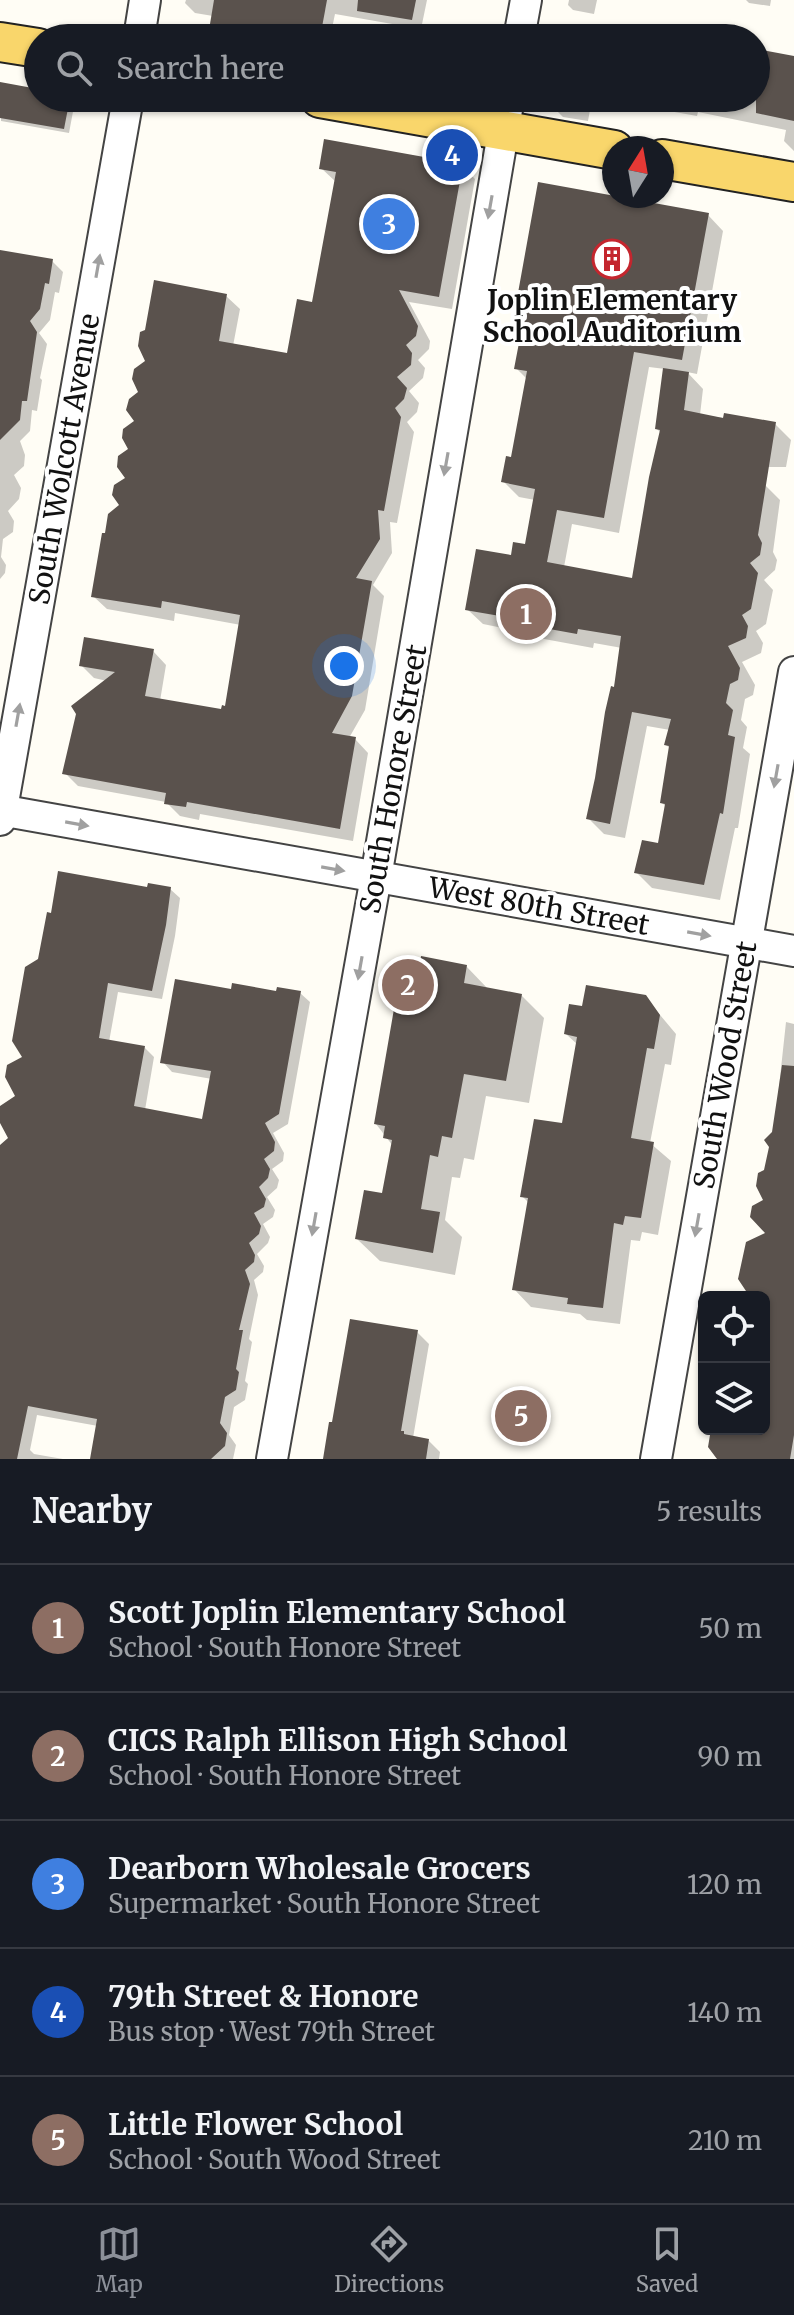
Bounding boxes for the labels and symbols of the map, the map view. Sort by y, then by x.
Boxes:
pin: 4 [426,125,478,185]
north arrow [602,136,674,208]
pin: 3 [363,194,415,254]
one-way arrow [483,195,496,220]
building icon: Joplin Elementary School Auditorium [591,238,633,280]
one-way arrow [93,254,105,279]
place label: Joplin Elementary School Auditorium [483,282,741,350]
street label: South Wolcott Avenue [21,311,107,607]
one-way arrow [440,451,452,476]
pin: 1 [500,584,552,644]
street label: South Honore Street [352,641,434,916]
your location [324,646,364,686]
one-way arrow [13,703,25,728]
one-way arrow [769,764,781,789]
one-way arrow [65,818,90,830]
one-way arrow [321,864,346,876]
street label: West 80th Street [425,869,652,943]
one-way arrow [687,928,712,941]
street label: South Wood Street [686,938,765,1192]
pin: 2 [382,955,434,1015]
one-way arrow [353,956,365,981]
one-way arrow [307,1212,319,1237]
one-way arrow [690,1213,702,1238]
pin: 5 [495,1386,547,1446]

